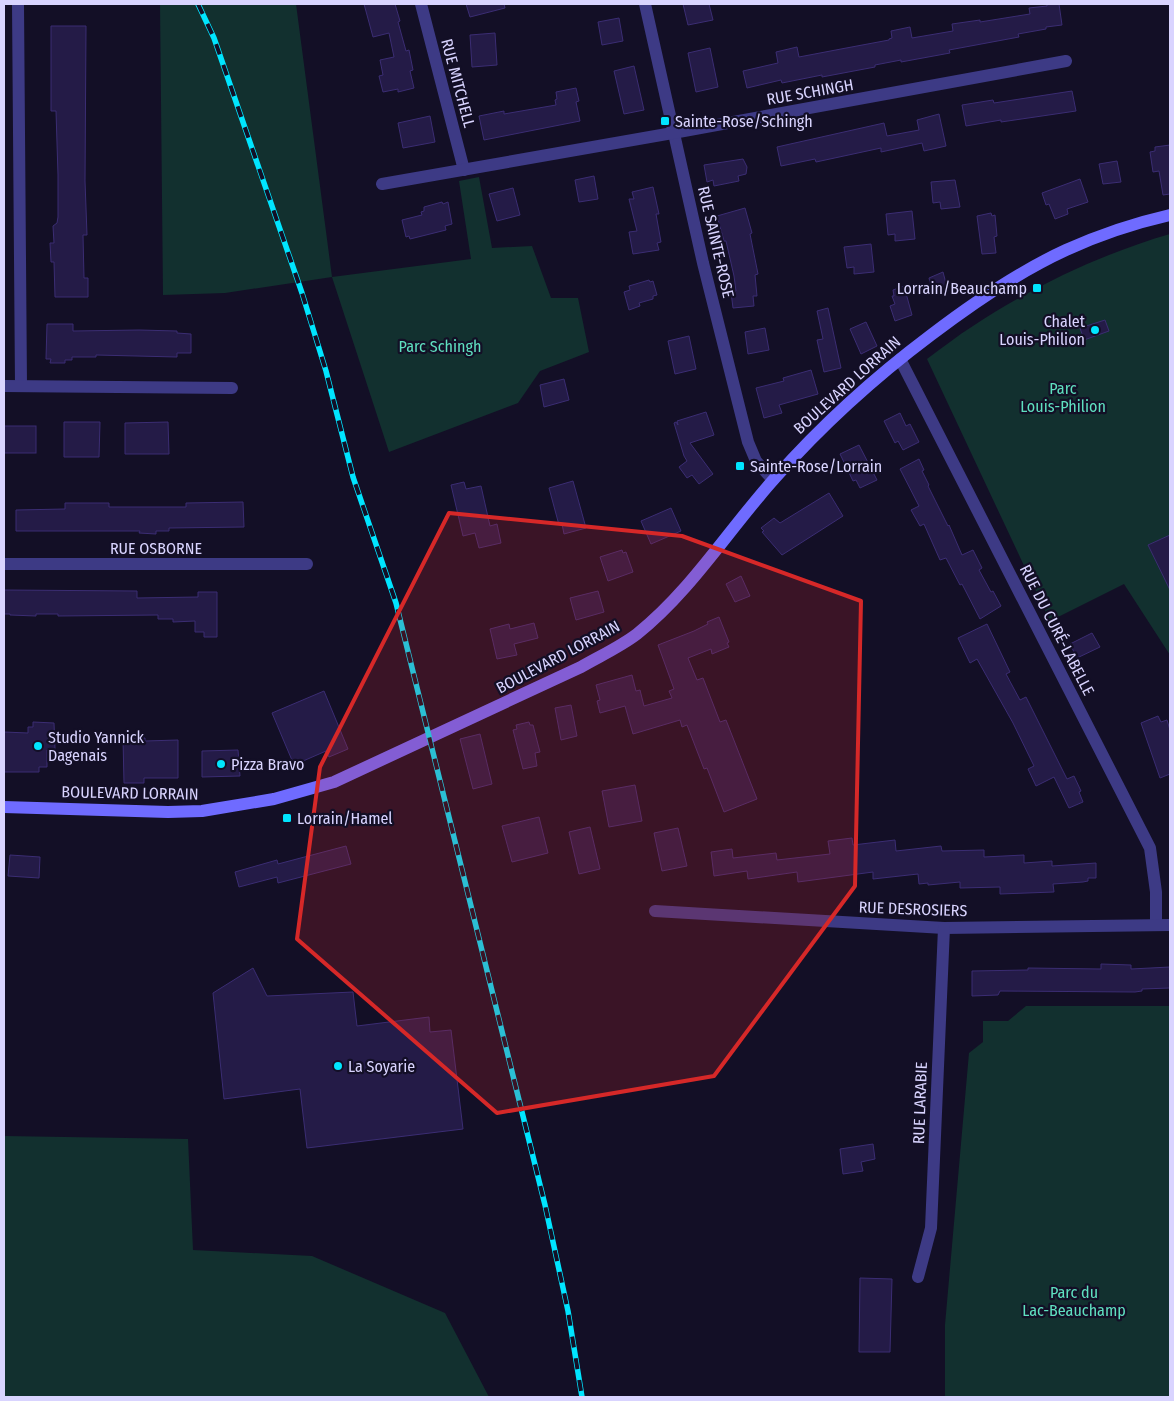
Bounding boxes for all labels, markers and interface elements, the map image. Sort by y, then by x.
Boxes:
street label: RUE MITCHELL [437,36,479,130]
street label: RUE SCHINGH [765,75,855,109]
place label: Sainte-Rose/Schingh [675,112,813,131]
marker: Sainte-Rose/Schingh [659,115,671,127]
street label: RUE SAINTE-ROSE [694,184,738,300]
place label: Lorrain/Beauchamp [897,279,1027,298]
marker: Lorrain/Beauchamp [1031,282,1043,294]
place label: Chalet Louis-Philion [999,312,1086,349]
marker: Chalet Louis-Philion [1089,324,1101,336]
street label: BOULEVARD LORRAIN [790,332,904,438]
park label: Parc Schingh [399,337,481,356]
park label: Parc Louis-Philion [1020,379,1106,416]
place label: Sainte-Rose/Lorrain [750,457,882,476]
marker: Sainte-Rose/Lorrain [734,460,746,472]
street label: RUE OSBORNE [110,539,202,558]
street label: RUE DU CURÉ-LABELLE [1016,561,1098,699]
street label: BOULEVARD LORRAIN [493,616,623,698]
place label: Studio Yannick Dagenais [48,728,145,765]
marker: Studio Yannick Dagenais [32,740,44,752]
place label: Pizza Bravo [231,755,304,774]
marker: Pizza Bravo [215,758,227,770]
street label: BOULEVARD LORRAIN [61,782,199,804]
place label: Lorrain/Hamel [297,809,393,828]
marker: Lorrain/Hamel [281,812,293,824]
street label: RUE DESROSIERS [858,898,968,920]
place label: La Soyarie [348,1057,415,1076]
marker: La Soyarie [332,1060,344,1072]
street label: RUE LARABIE [909,1062,931,1144]
park label: Parc du Lac-Beauchamp [1022,1283,1126,1320]

